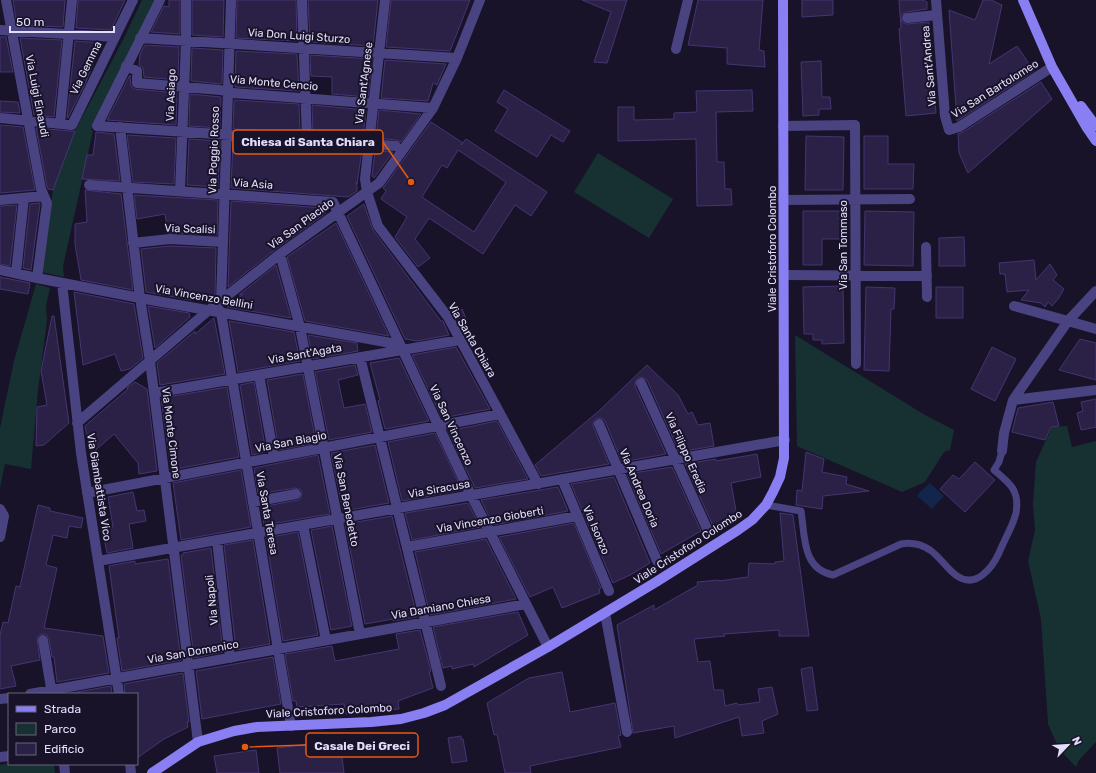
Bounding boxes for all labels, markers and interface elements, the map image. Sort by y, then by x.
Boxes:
scale bar [10,8,114,34]
text: 50 m [16,15,44,29]
street label: Via Sant'Andrea [919,25,939,107]
street label: Via Don Luigi Sturzo [247,26,351,46]
street label: Via Gemma [67,39,105,97]
street label: Via Sant'Agnese [353,41,375,125]
street label: Via Luigi Einaudi [23,54,51,138]
street label: Via San Bartolomeo [949,57,1041,121]
street label: Via Asiago [164,68,178,122]
street label: Via Monte Cencio [229,73,319,93]
street label: Via Poggio Rosso [206,106,222,194]
callout: Chiesa di Santa Chiara [233,130,383,154]
text: Chiesa di Santa Chiara [241,135,375,149]
street label: Via Asia [233,176,273,192]
street label: Viale Cristoforo Colombo [766,186,779,312]
street label: Via San Placido [266,196,336,252]
street label: Via San Tommaso [837,200,850,290]
street label: Via Scalisi [164,222,216,236]
street label: Via Vincenzo Bellini [154,282,254,312]
street label: Via Santa Chiara [445,300,499,380]
street label: Via Sant'Agata [267,341,343,367]
street label: Via San Vincenzo [427,382,475,468]
street label: Via Monte Cimone [159,386,183,480]
street label: Via Filippo Eredia [662,410,710,496]
street label: Via San Biagio [254,429,328,455]
street label: Via Giambattista Vico [84,432,114,542]
street label: Via Andrea Doria [616,446,662,530]
street label: Via San Benedetto [331,452,361,548]
street label: Via Santa Teresa [253,470,281,556]
street label: Via Siracusa [407,477,471,501]
street label: Via Vincenzo Gioberti [435,504,545,536]
street label: Via Isonzo [580,504,612,556]
street label: Viale Cristoforo Colombo [631,507,745,587]
street label: Via Napoli [203,574,221,626]
street label: Via Damiano Chiesa [390,592,492,622]
street label: Via San Domenico [146,638,240,666]
legend [8,693,138,765]
street label: Viale Cristoforo Colombo [265,701,393,721]
text: Strada [44,702,81,716]
text: Parco [44,722,76,736]
north arrow [1048,725,1088,765]
callout: Casale Dei Greci [306,733,418,757]
text: N [1069,735,1084,747]
text: Casale Dei Greci [314,739,410,753]
text: Edificio [44,742,84,756]

